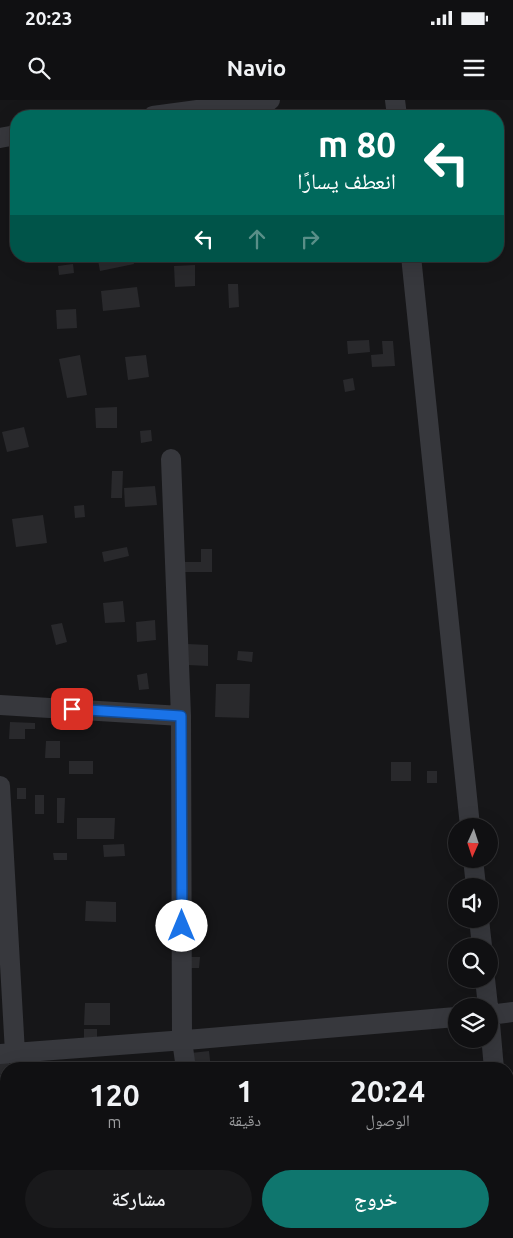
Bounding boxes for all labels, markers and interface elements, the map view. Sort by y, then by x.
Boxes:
text: 20:23 [25,7,73,29]
icon: search [25,54,53,82]
icon: menu [460,54,488,82]
text: Navio [227,55,286,80]
text: 80 m [318,124,396,164]
icon: left [414,130,479,195]
text: انعطف يسارًا [297,168,396,193]
icon: left [190,225,218,253]
icon: ahead [243,225,271,253]
icon: right [296,225,324,253]
pin [51,688,93,730]
icon: arrive [58,695,86,723]
north arrow [448,818,498,868]
map controls [448,818,498,1048]
button: sound [448,878,498,928]
position arrow [155,899,207,951]
button: search [448,938,498,988]
button: layers [448,998,498,1048]
text: 1 [236,1074,253,1108]
text: 20:24 [350,1074,425,1108]
text: 120 [89,1078,140,1112]
text: دقيقة [229,1111,261,1129]
text: الوصول [365,1111,410,1129]
text: m [107,1113,121,1131]
button: مشاركة [25,1170,252,1228]
button: خروج [262,1170,489,1228]

